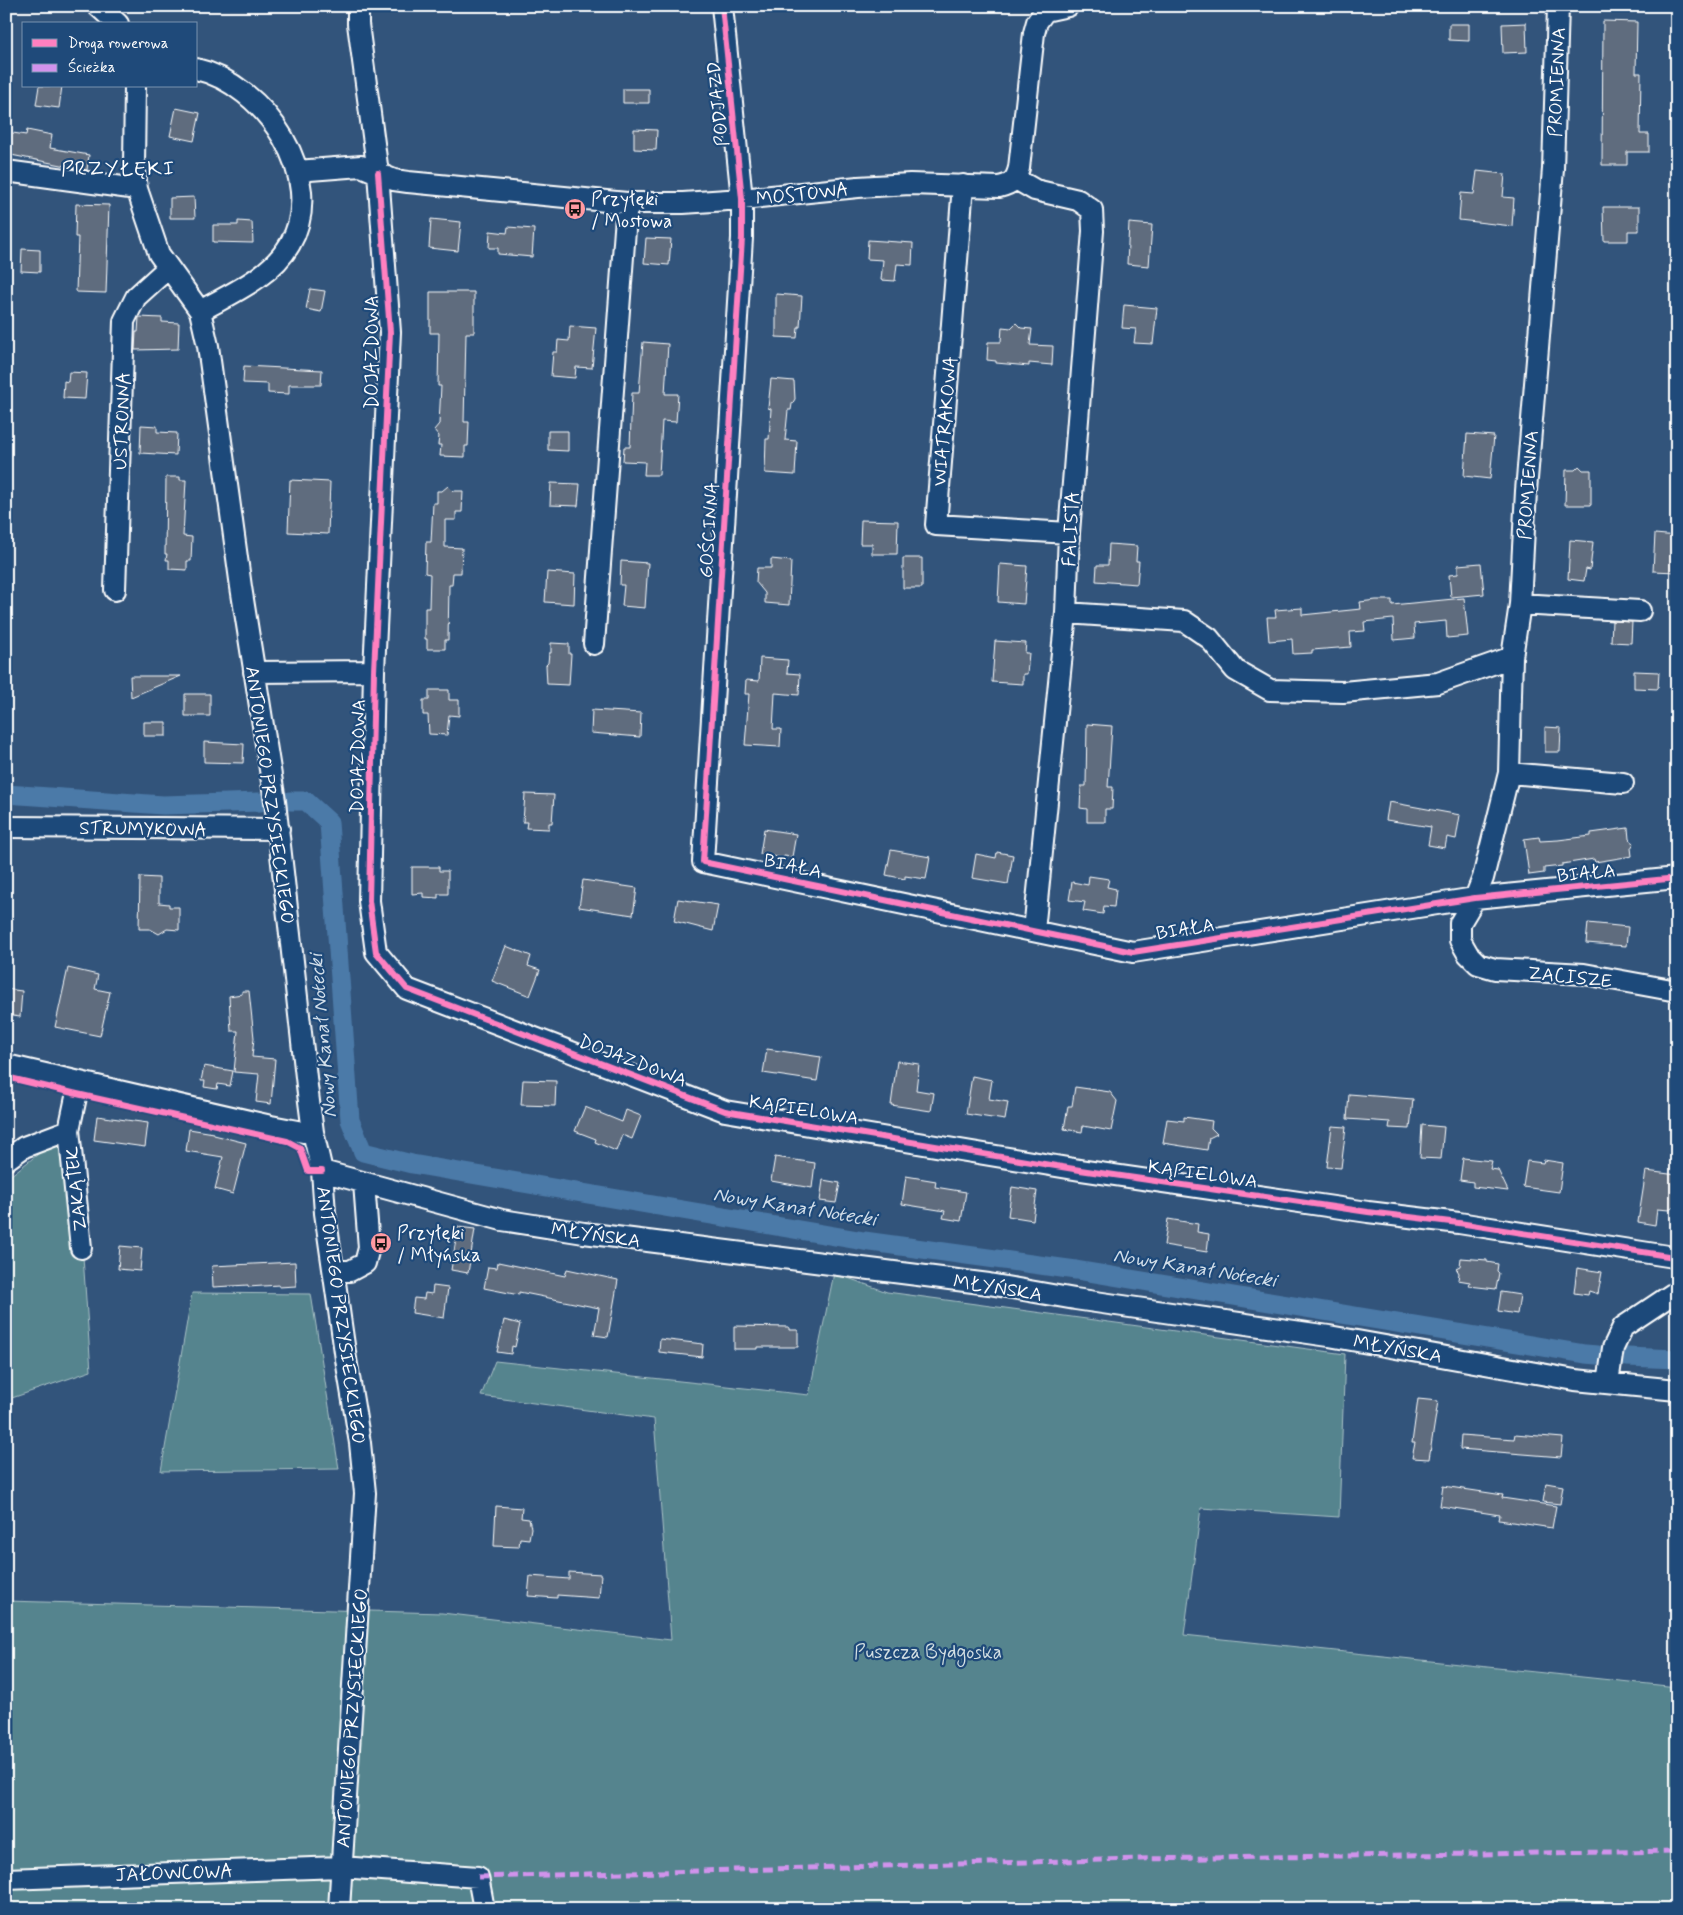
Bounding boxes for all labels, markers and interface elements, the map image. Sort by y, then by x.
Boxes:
legend [22,22,198,88]
street label: PROMIENNA [1543,27,1572,137]
text: Droga rowerowa [68,34,169,54]
text: Ścieżka [68,57,116,78]
street label: PODJAZD [702,60,735,148]
district label: PRZYŁĘKI [61,155,175,183]
street label: MOSTOWA [755,177,850,212]
place label: Przyłęki / Mostowa [591,187,672,234]
bus stop icon: Przyłęki / Mostowa [563,197,587,221]
street label: DOJAZDOWA [360,295,385,409]
street label: WIATRAKOWA [927,355,964,487]
street label: USTRONNA [108,371,137,471]
street label: PROMIENNA [1512,429,1545,541]
street label: GOŚCINNA [693,481,725,579]
street label: FALISTA [1057,491,1086,567]
street label: ANTONIEGO PRZYSIECKIEGO [239,665,300,926]
street label: DOJAZDOWA [345,699,372,813]
street label: STRUMYKOWA [79,816,207,843]
street label: BIAŁA [761,848,824,885]
street label: BIAŁA [1556,858,1617,889]
street label: BIAŁA [1154,913,1216,946]
water label: Nowy Kanał Notecki [303,950,344,1119]
street label: ZACISZE [1526,961,1613,994]
street label: DOJAZDOWA [575,1029,690,1094]
street label: KĄPIELOWA [747,1089,860,1131]
street label: ZAKĄTEK [60,1145,93,1232]
street label: KĄPIELOWA [1146,1154,1259,1195]
water label: Nowy Kanał Notecki [711,1181,881,1234]
street label: ANTONIEGO PRZYSIECKIEGO [310,1185,371,1446]
street label: MŁYŃSKA [550,1217,642,1254]
place label: Przyłęki / Młyńska [397,1221,481,1269]
bus stop icon: Przyłęki / Młyńska [369,1231,393,1255]
water label: Nowy Kanał Notecki [1111,1242,1281,1295]
street label: MŁYŃSKA [951,1269,1044,1308]
street label: MŁYŃSKA [1351,1329,1444,1370]
street label: ANTONIEGO PRZYSIECKIEGO [331,1587,374,1849]
park label: Puszcza Bydgoska [854,1640,1002,1667]
street label: JAŁOWCOWA [115,1859,233,1888]

